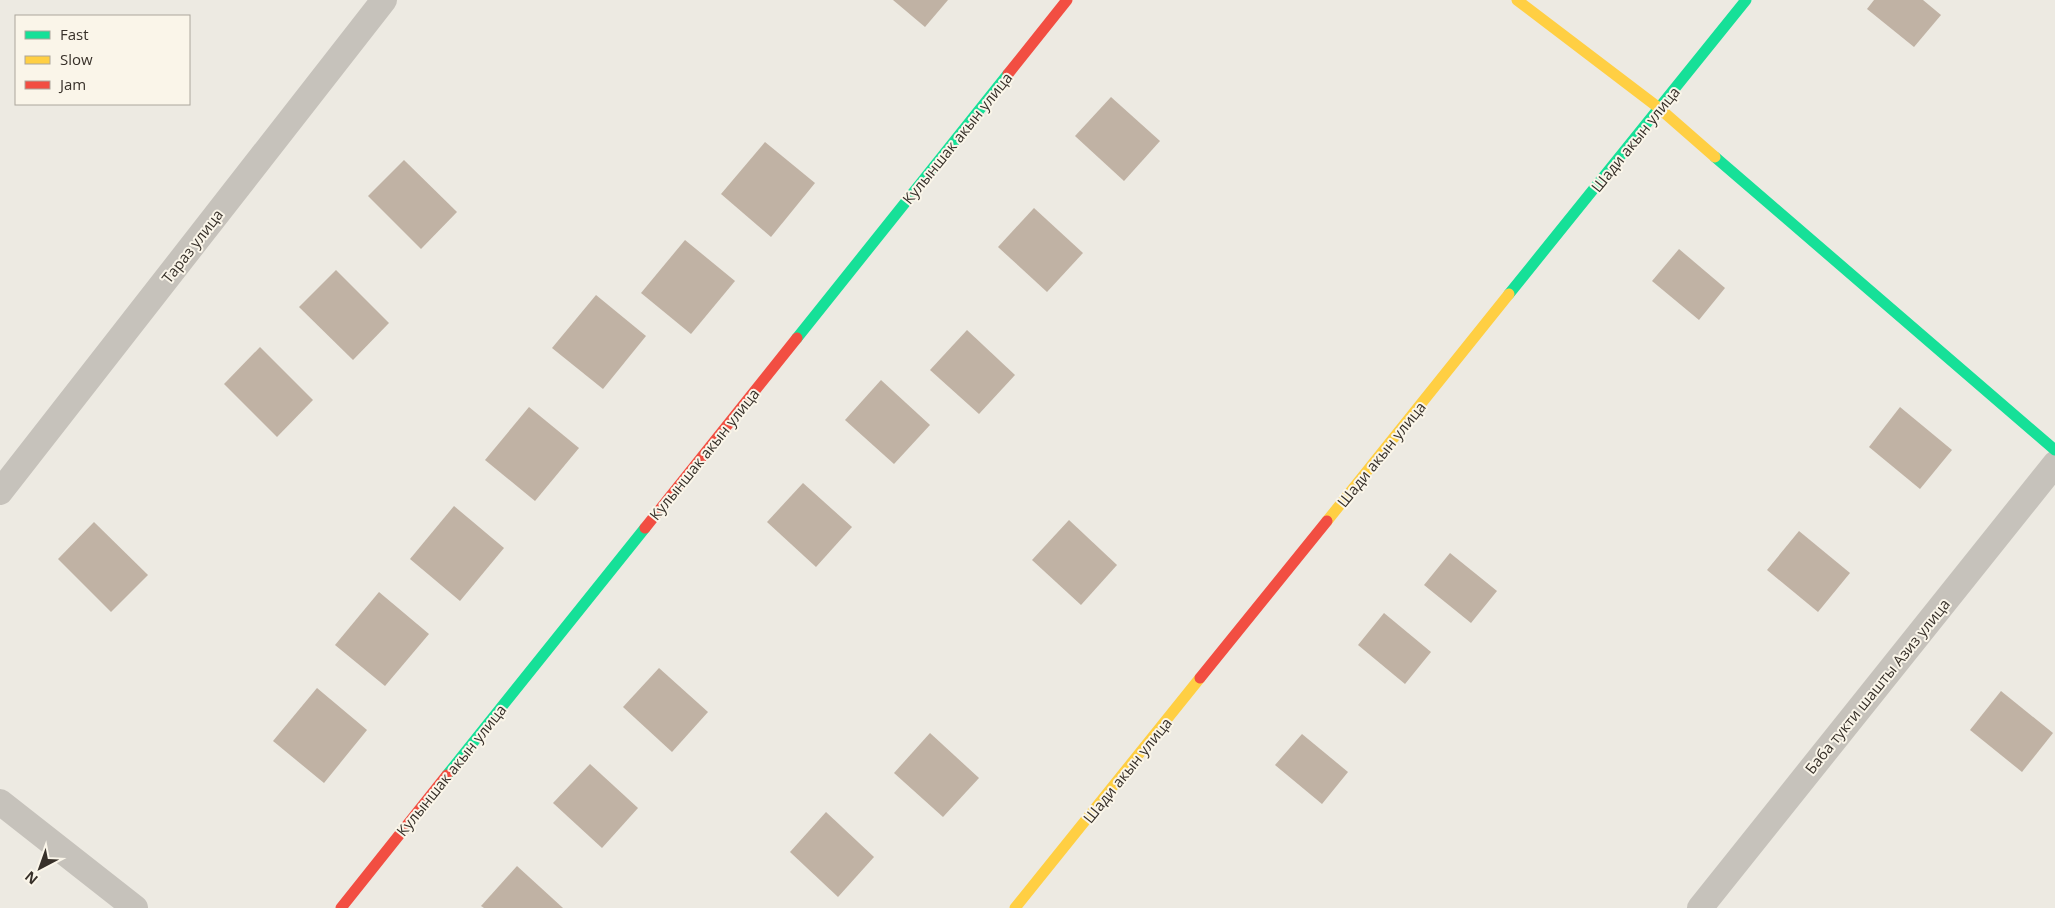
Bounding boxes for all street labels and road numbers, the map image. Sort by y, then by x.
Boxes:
street label: Кулыншак акын улица [898,68,1016,208]
street label: Шади акын улица [1586,82,1684,196]
street label: Тараз улица [157,205,227,287]
street label: Кулыншак акын улица [645,384,763,524]
street label: Шади акын улица [1332,397,1430,511]
street label: Баба тукти шашты Азиз улица [1800,594,1954,778]
street label: Кулыншак акын улица [392,700,510,840]
street label: Шади акын улица [1078,713,1176,827]

